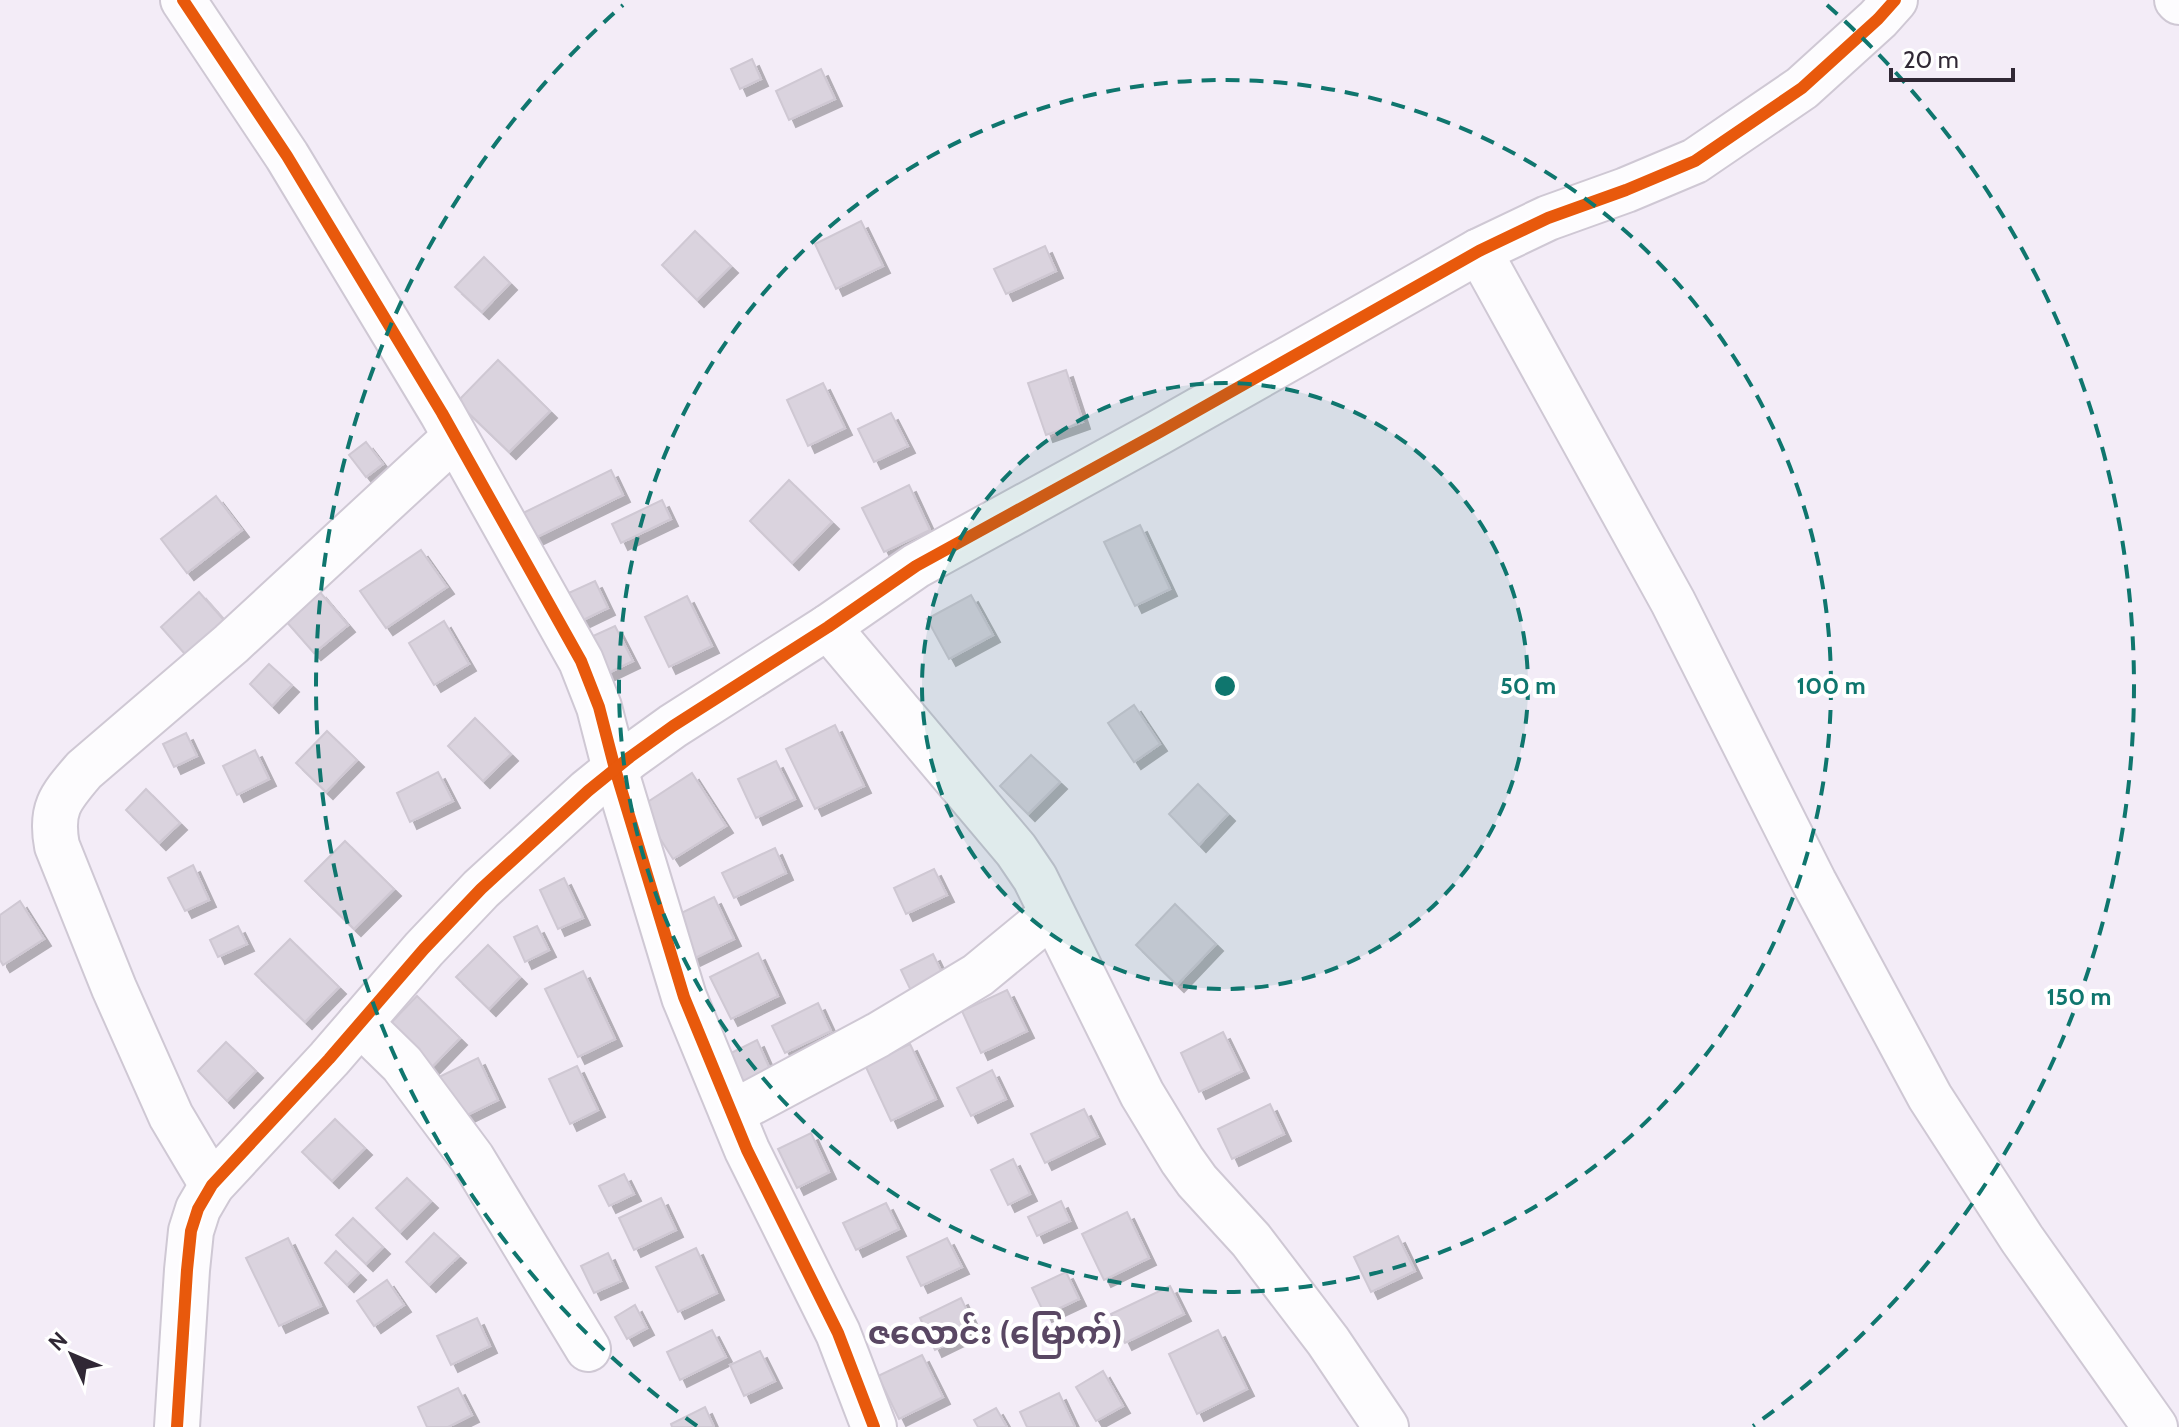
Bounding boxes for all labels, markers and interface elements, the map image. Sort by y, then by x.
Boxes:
scale bar [1891,32,2013,82]
text: 20 m [1903,45,1959,74]
text: 50 m [1500,671,1556,700]
text: 100 m [1796,671,1866,700]
centre of rings [1211,672,1239,700]
text: 150 m [2047,982,2111,1011]
district label: ဇလောင်း (မြောက်) [868,1311,1122,1359]
north arrow [32,1315,112,1395]
text: N [43,1326,73,1356]

